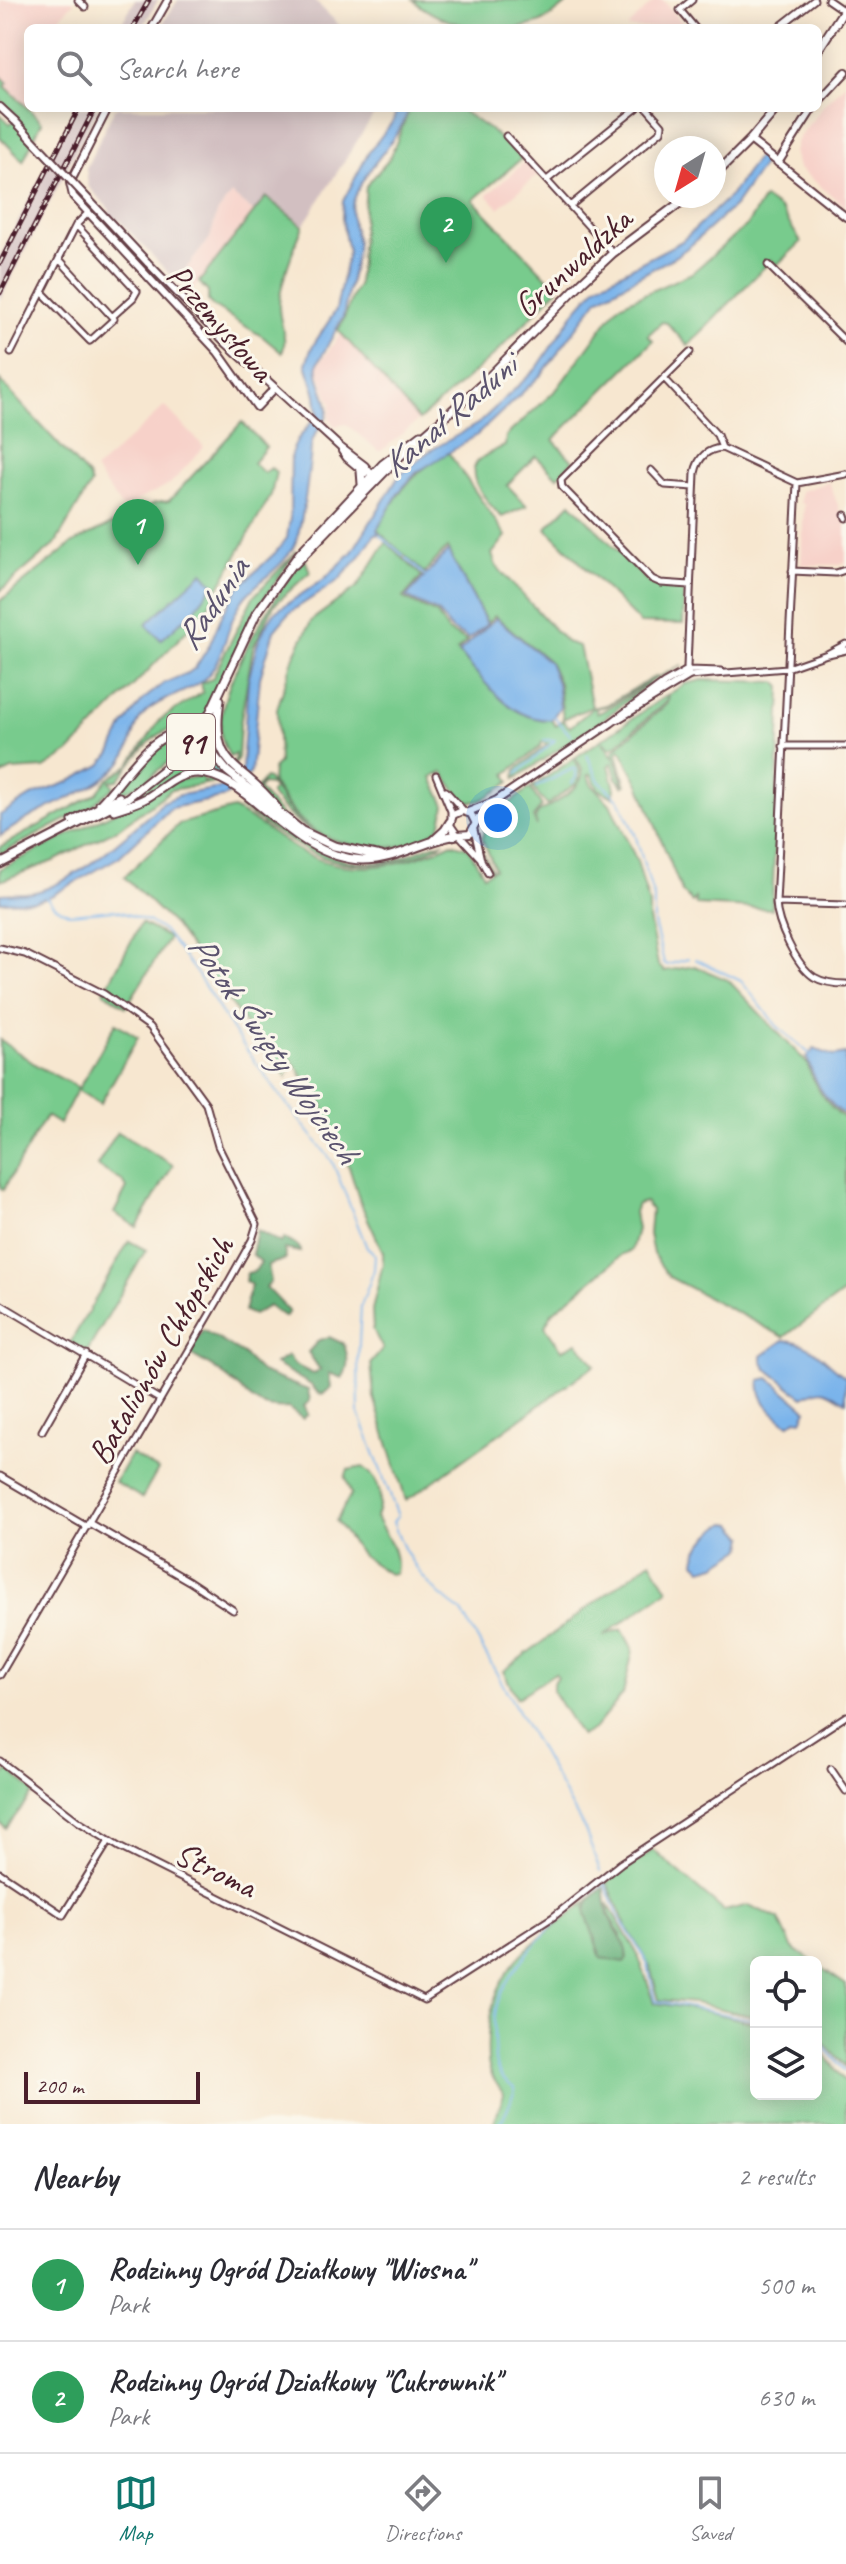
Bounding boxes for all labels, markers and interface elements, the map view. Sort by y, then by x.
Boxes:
search box [24,24,822,112]
icon: search [52,46,96,90]
text: Search here [116,49,238,87]
north arrow [654,136,726,208]
street label: Grunwaldzka [504,196,643,327]
pin: 2 [420,197,472,263]
street label: Przemysłowa [158,254,285,392]
water label: Kanał Raduni [371,338,533,487]
pin: 1 [112,499,164,565]
water label: Radunia [165,546,261,658]
road number: 91 [167,714,215,770]
your location [478,798,518,838]
water label: Potok Święty Wojciech [178,925,372,1174]
street label: Batalionów Chłopskich [78,1227,244,1472]
street label: Stroma [168,1831,266,1909]
map controls [750,1956,822,2100]
button: locate [750,1956,822,2028]
button: layers [750,2028,822,2100]
scale bar [24,2068,200,2104]
text: 200 m [36,2072,83,2100]
text: Nearby [32,2155,118,2198]
text: 2 results [738,2160,814,2193]
text: Rodzinny Ogród Działkowy "Wiosna" [108,2250,472,2288]
text: 1 [52,2269,64,2302]
text: 500 m [758,2269,814,2302]
text: Park [108,2288,149,2321]
text: Rodzinny Ogród Działkowy "Cukrownik" [108,2362,500,2400]
text: 2 [52,2381,64,2414]
text: 630 m [758,2381,814,2414]
text: Park [108,2400,149,2433]
tab: Map [114,2471,158,2547]
tab: Directions [385,2471,461,2547]
tab: Saved [688,2471,732,2547]

